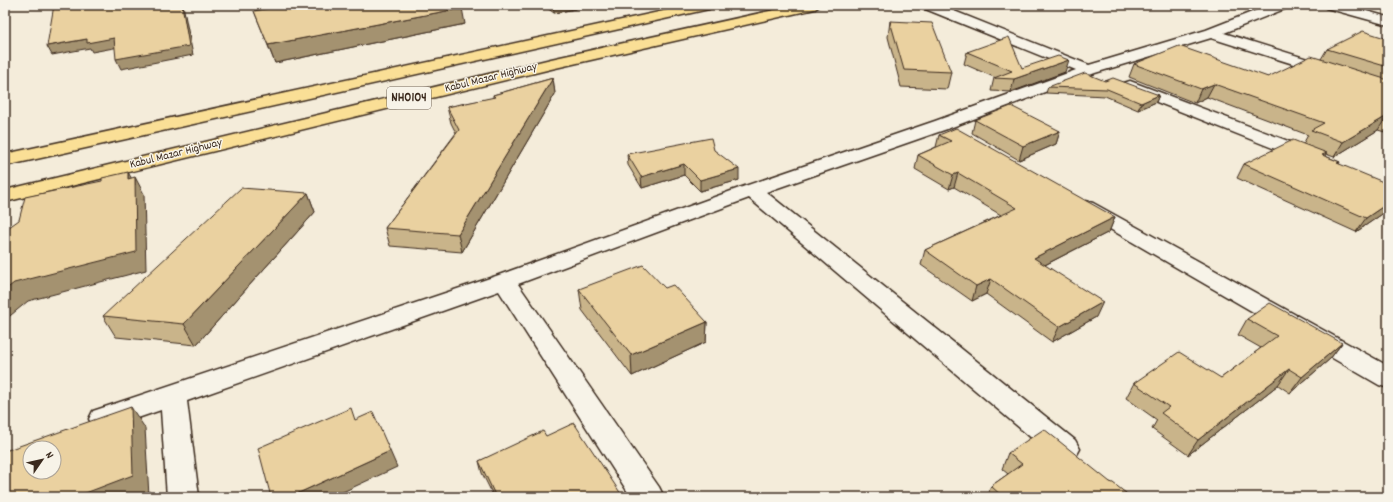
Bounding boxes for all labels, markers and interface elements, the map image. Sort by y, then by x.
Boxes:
street label: Kabul Mazar Highway [443,58,540,98]
road number: NH0104 [387,87,431,109]
street label: Kabul Mazar Highway [128,134,225,174]
north arrow [22,440,62,480]
text: N [40,449,57,463]

